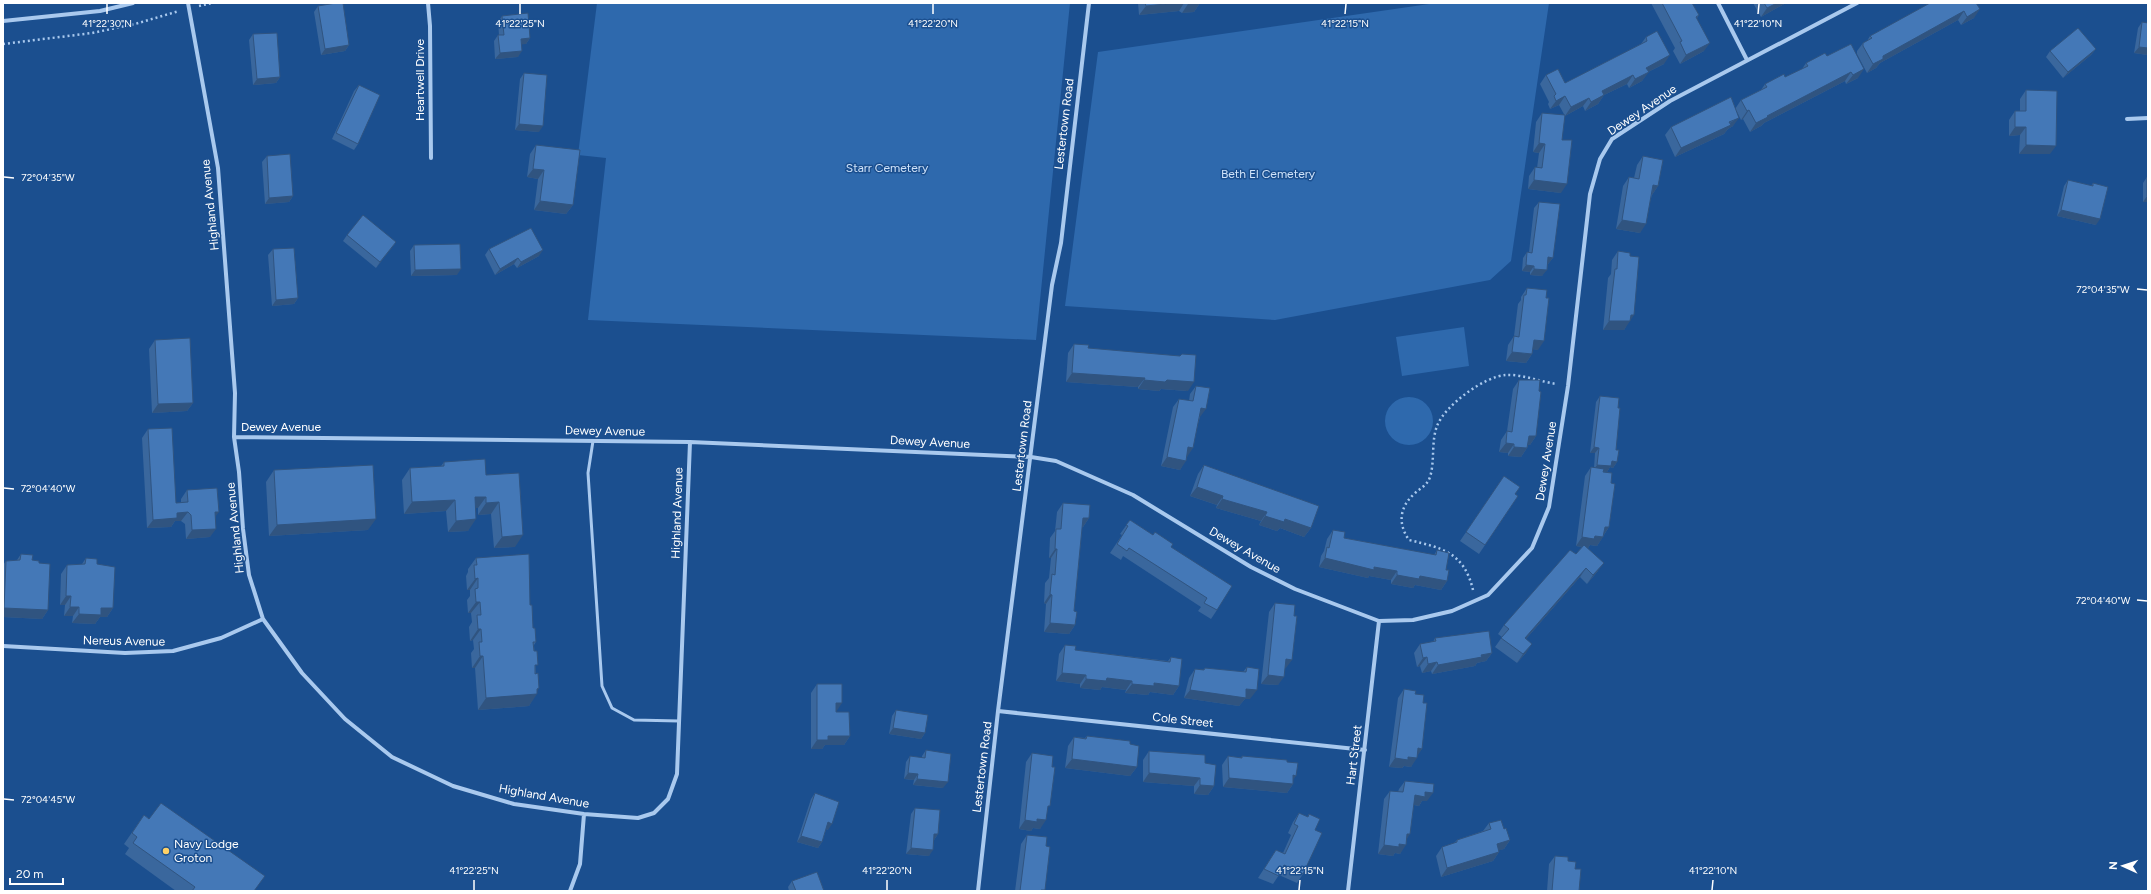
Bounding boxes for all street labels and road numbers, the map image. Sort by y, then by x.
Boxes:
street label: Heartwell Drive [413,39,427,121]
street label: Lestertown Road [1051,78,1077,170]
street label: Dewey Avenue [1605,82,1680,138]
street label: Highland Avenue [198,158,222,251]
street label: Lestertown Road [1009,400,1035,492]
street label: Dewey Avenue [241,420,322,434]
street label: Dewey Avenue [1533,420,1559,502]
street label: Dewey Avenue [565,423,646,439]
street label: Dewey Avenue [890,433,971,451]
street label: Highland Avenue [668,467,686,559]
street label: Highland Avenue [223,481,247,574]
street label: Dewey Avenue [1207,524,1284,576]
street label: Nereus Avenue [83,633,166,649]
street label: Cole Street [1152,710,1215,730]
street label: Lestertown Road [969,721,995,813]
street label: Hart Street [1343,724,1365,786]
street label: Highland Avenue [498,781,591,811]

